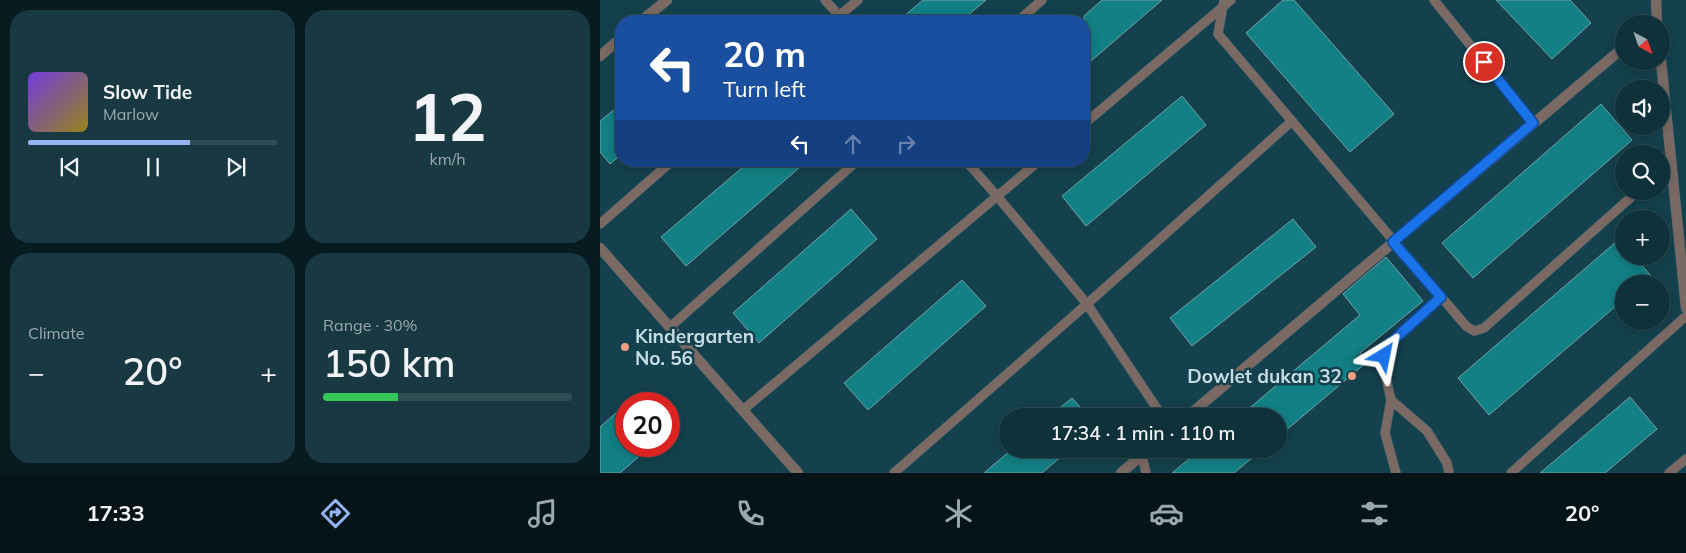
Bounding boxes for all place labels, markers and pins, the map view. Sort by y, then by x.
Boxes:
pin [1463,41,1505,83]
place label: Kindergarten No. 56 [635,324,754,370]
marker: Kindergarten No. 56 [619,341,631,353]
place label: Dowlet dukan 32 [1187,364,1342,388]
marker: Dowlet dukan 32 [1346,370,1358,382]

